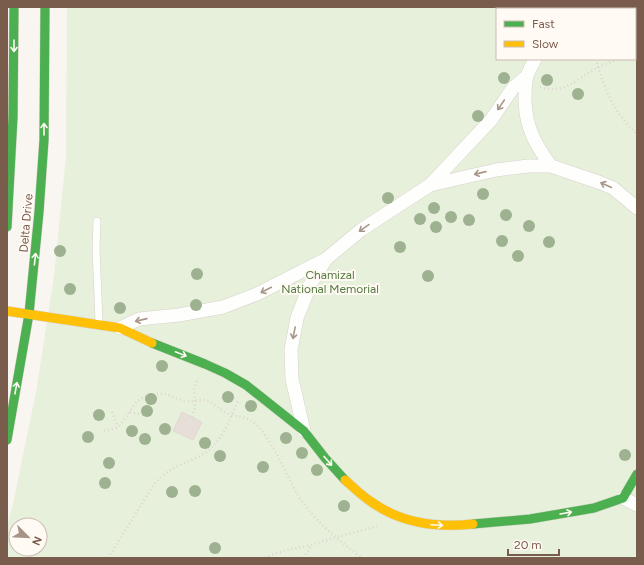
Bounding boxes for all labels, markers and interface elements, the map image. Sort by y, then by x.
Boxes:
legend [496,8,636,60]
text: Fast [532,17,555,31]
text: Slow [532,37,559,51]
one-way arrow [10,39,18,52]
one-way arrow [497,99,505,110]
one-way arrow [40,123,48,136]
one-way arrow [474,170,487,178]
one-way arrow [600,181,612,189]
street label: Delta Drive [16,193,36,253]
one-way arrow [359,224,370,232]
one-way arrow [31,253,38,266]
park label: Chamizal National Memorial [281,268,379,296]
one-way arrow [261,287,273,294]
one-way arrow [135,317,148,324]
one-way arrow [290,326,298,339]
one-way arrow [175,351,187,358]
one-way arrow [12,381,20,394]
one-way arrow [324,456,333,466]
one-way arrow [559,508,572,516]
north arrow [8,517,48,557]
one-way arrow [430,521,443,529]
scale bar [508,531,559,557]
text: N [29,534,44,547]
text: 20 m [514,538,542,552]

